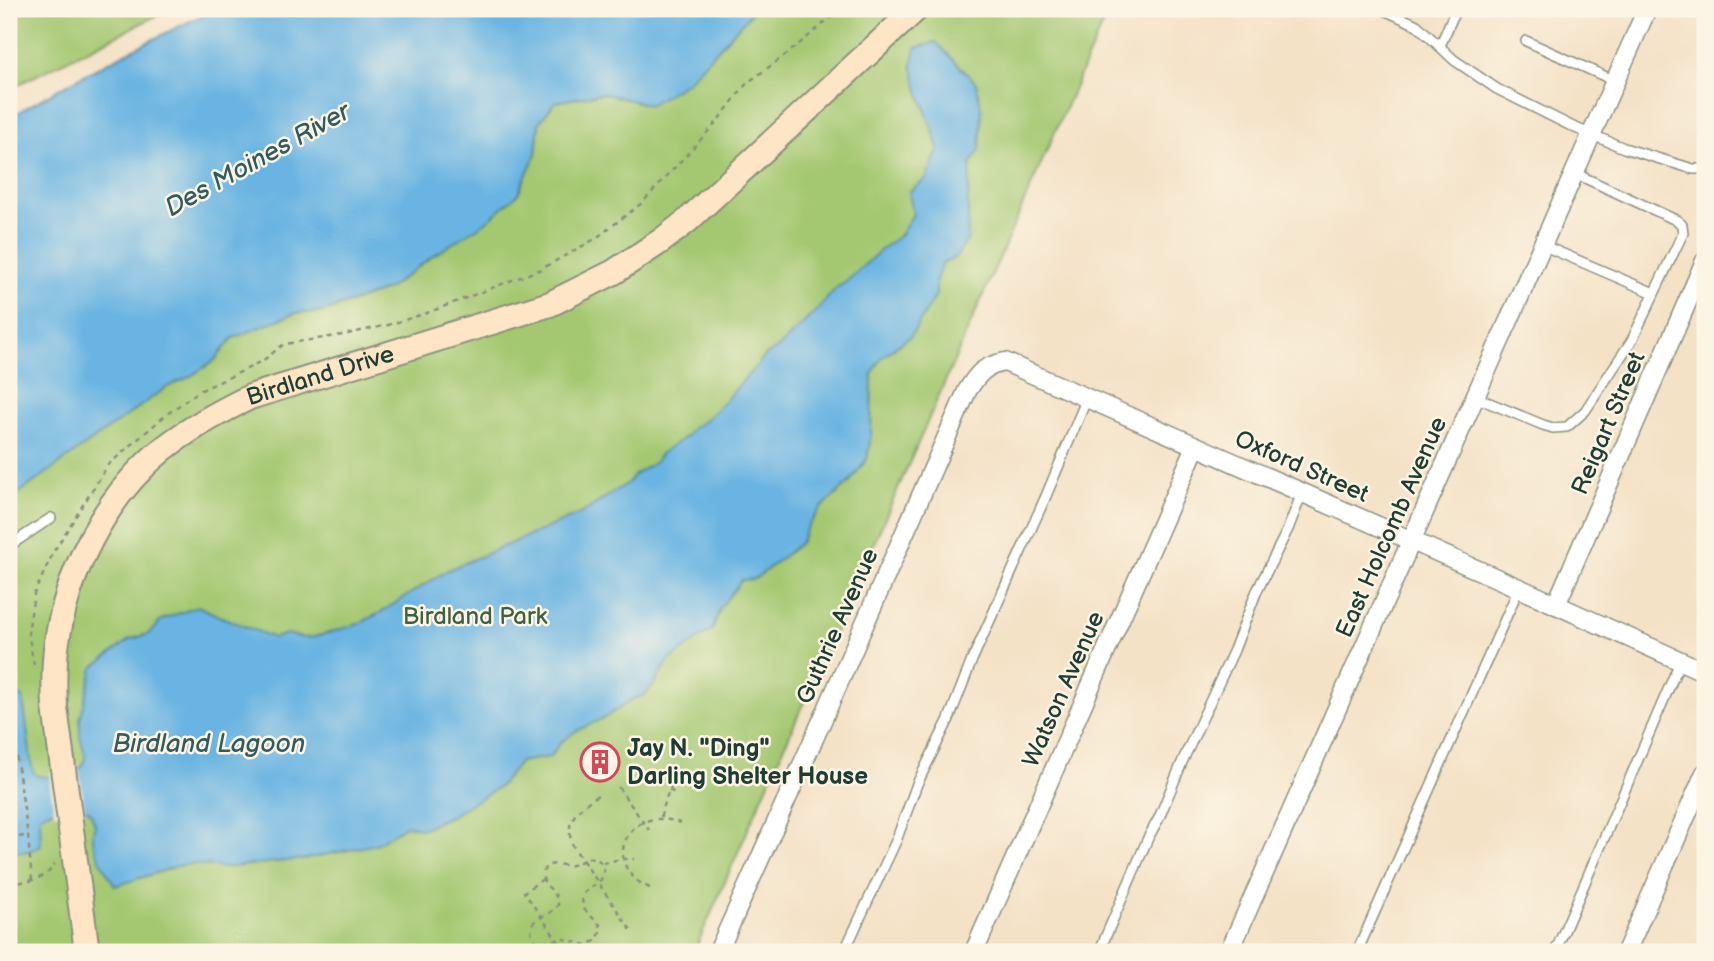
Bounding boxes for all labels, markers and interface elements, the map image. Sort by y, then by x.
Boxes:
water label: Des Moines River [160,96,357,224]
street label: Birdland Drive [243,339,398,412]
street label: Reigart Street [1565,347,1652,499]
street label: East Holcomb Avenue [1330,412,1453,642]
street label: Oxford Street [1230,424,1374,509]
street label: Guthrie Avenue [790,544,885,709]
park label: Birdland Park [403,602,548,631]
street label: Watson Avenue [1016,607,1111,772]
water label: Birdland Lagoon [113,729,305,760]
place label: Jay N. "Ding" Darling Shelter House [627,734,868,791]
building icon: Jay N. "Ding" Darling Shelter House [579,741,621,783]

